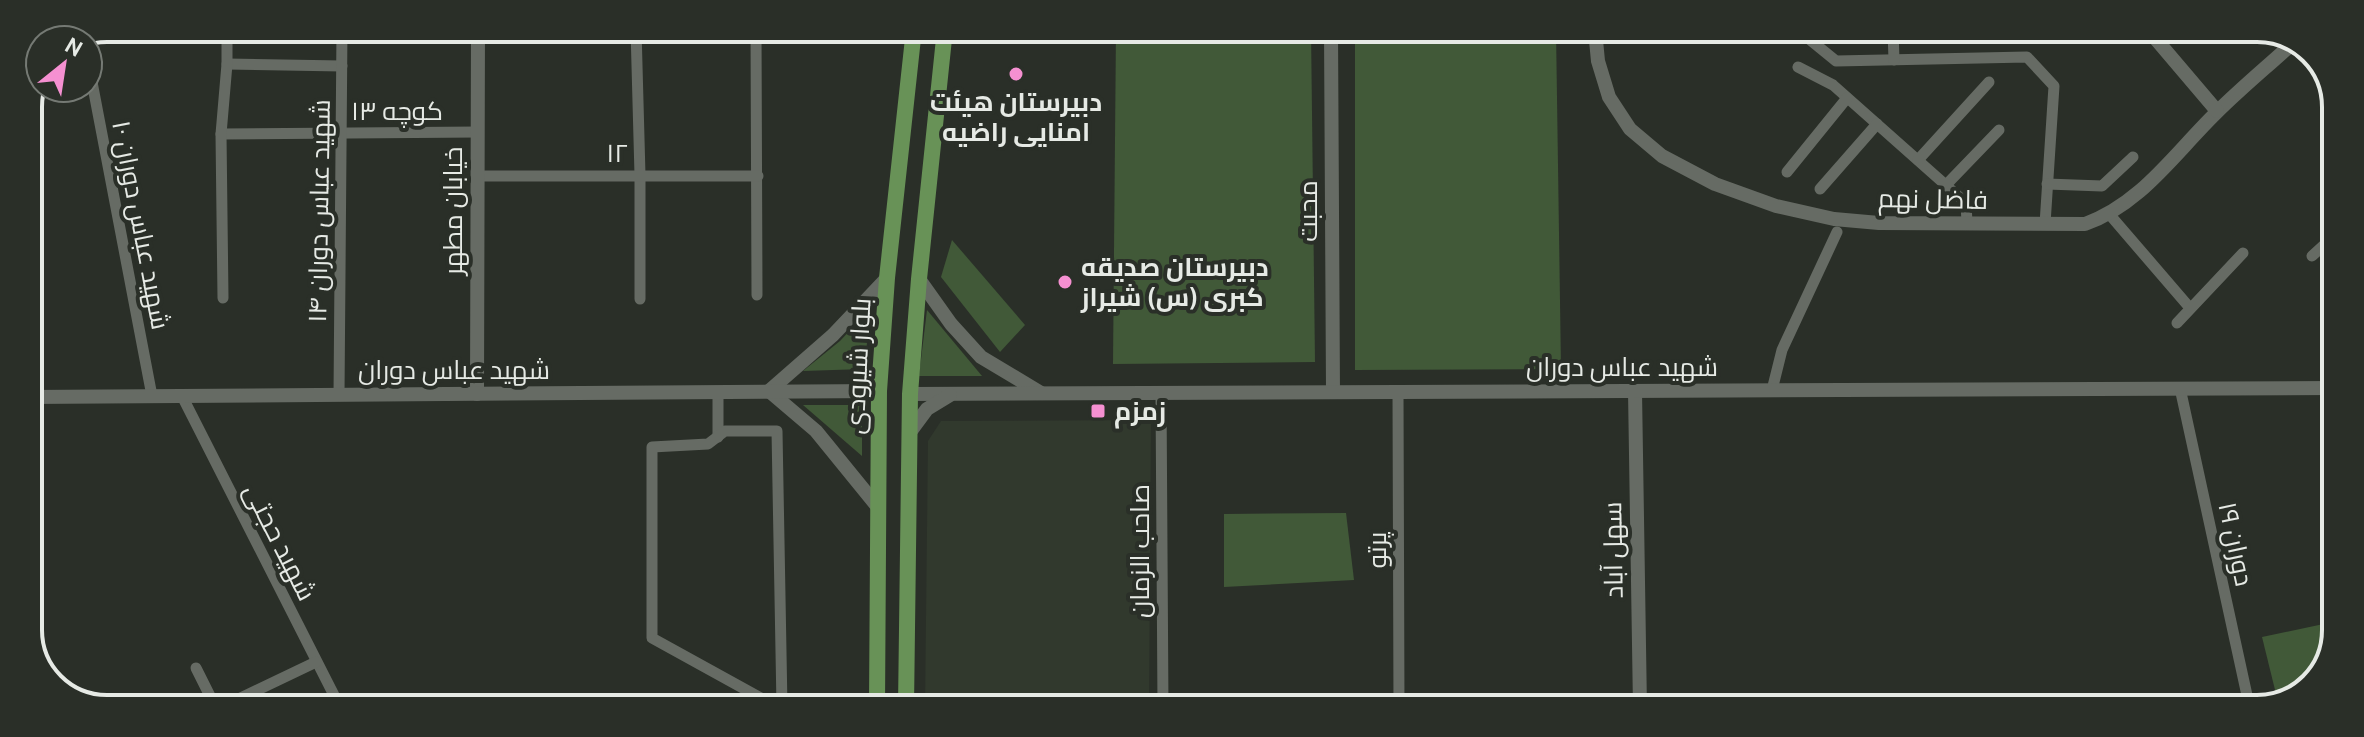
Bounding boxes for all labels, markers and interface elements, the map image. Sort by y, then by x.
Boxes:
north arrow [24,24,104,104]
text: N [60,32,87,63]
marker: دبیرستان هیئت امنایی راضیه [1007,65,1025,83]
place label: دبیرستان هیئت امنایی راضیه [930,86,1102,148]
street label: کوچه ۱۳ [351,95,443,128]
street label: شهید عباس دوران ۱۴ [301,99,337,323]
street label: شهید عباس دوران ۱۰ [105,118,177,332]
street label: ۱۲ [606,137,628,169]
street label: خیابان مطهر [437,147,469,277]
street label: محبت [1292,180,1324,242]
street label: فاضل نهم [1878,182,1988,218]
place label: دبیرستان صدیقه کبری (س) شیراز [1080,251,1269,313]
marker: دبیرستان صدیقه کبری (س) شیراز [1056,273,1074,291]
street label: بلوار شیرودی [838,297,878,435]
street label: شهید عباس دوران [1526,351,1718,383]
street label: شهید عباس دوران [358,354,550,386]
place label: زمزم [1114,395,1166,429]
marker: زمزم [1089,402,1107,420]
street label: شهید حجتی [237,478,323,606]
street label: صاحب الزمان [1124,484,1156,618]
street label: دوران ۱۹ [2211,499,2261,589]
street label: سهل آباد [1596,501,1630,599]
street label: پرتو [1361,532,1394,568]

